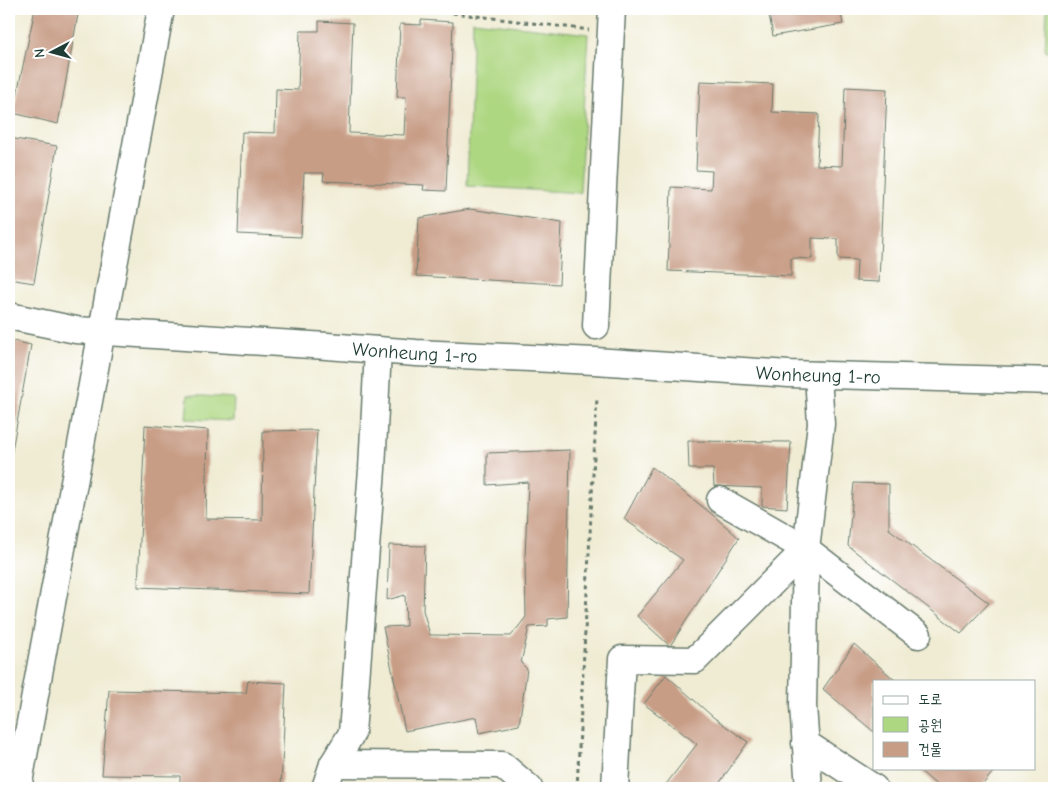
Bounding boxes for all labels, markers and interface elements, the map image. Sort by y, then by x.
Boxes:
north arrow [28,28,78,78]
text: N [31,48,48,59]
street label: Wonheung 1-ro [351,338,478,368]
street label: Wonheung 1-ro [755,362,881,388]
legend [873,680,1036,770]
text: 도로 [918,690,942,708]
text: 공원 [918,716,942,734]
text: 건물 [918,740,942,758]

